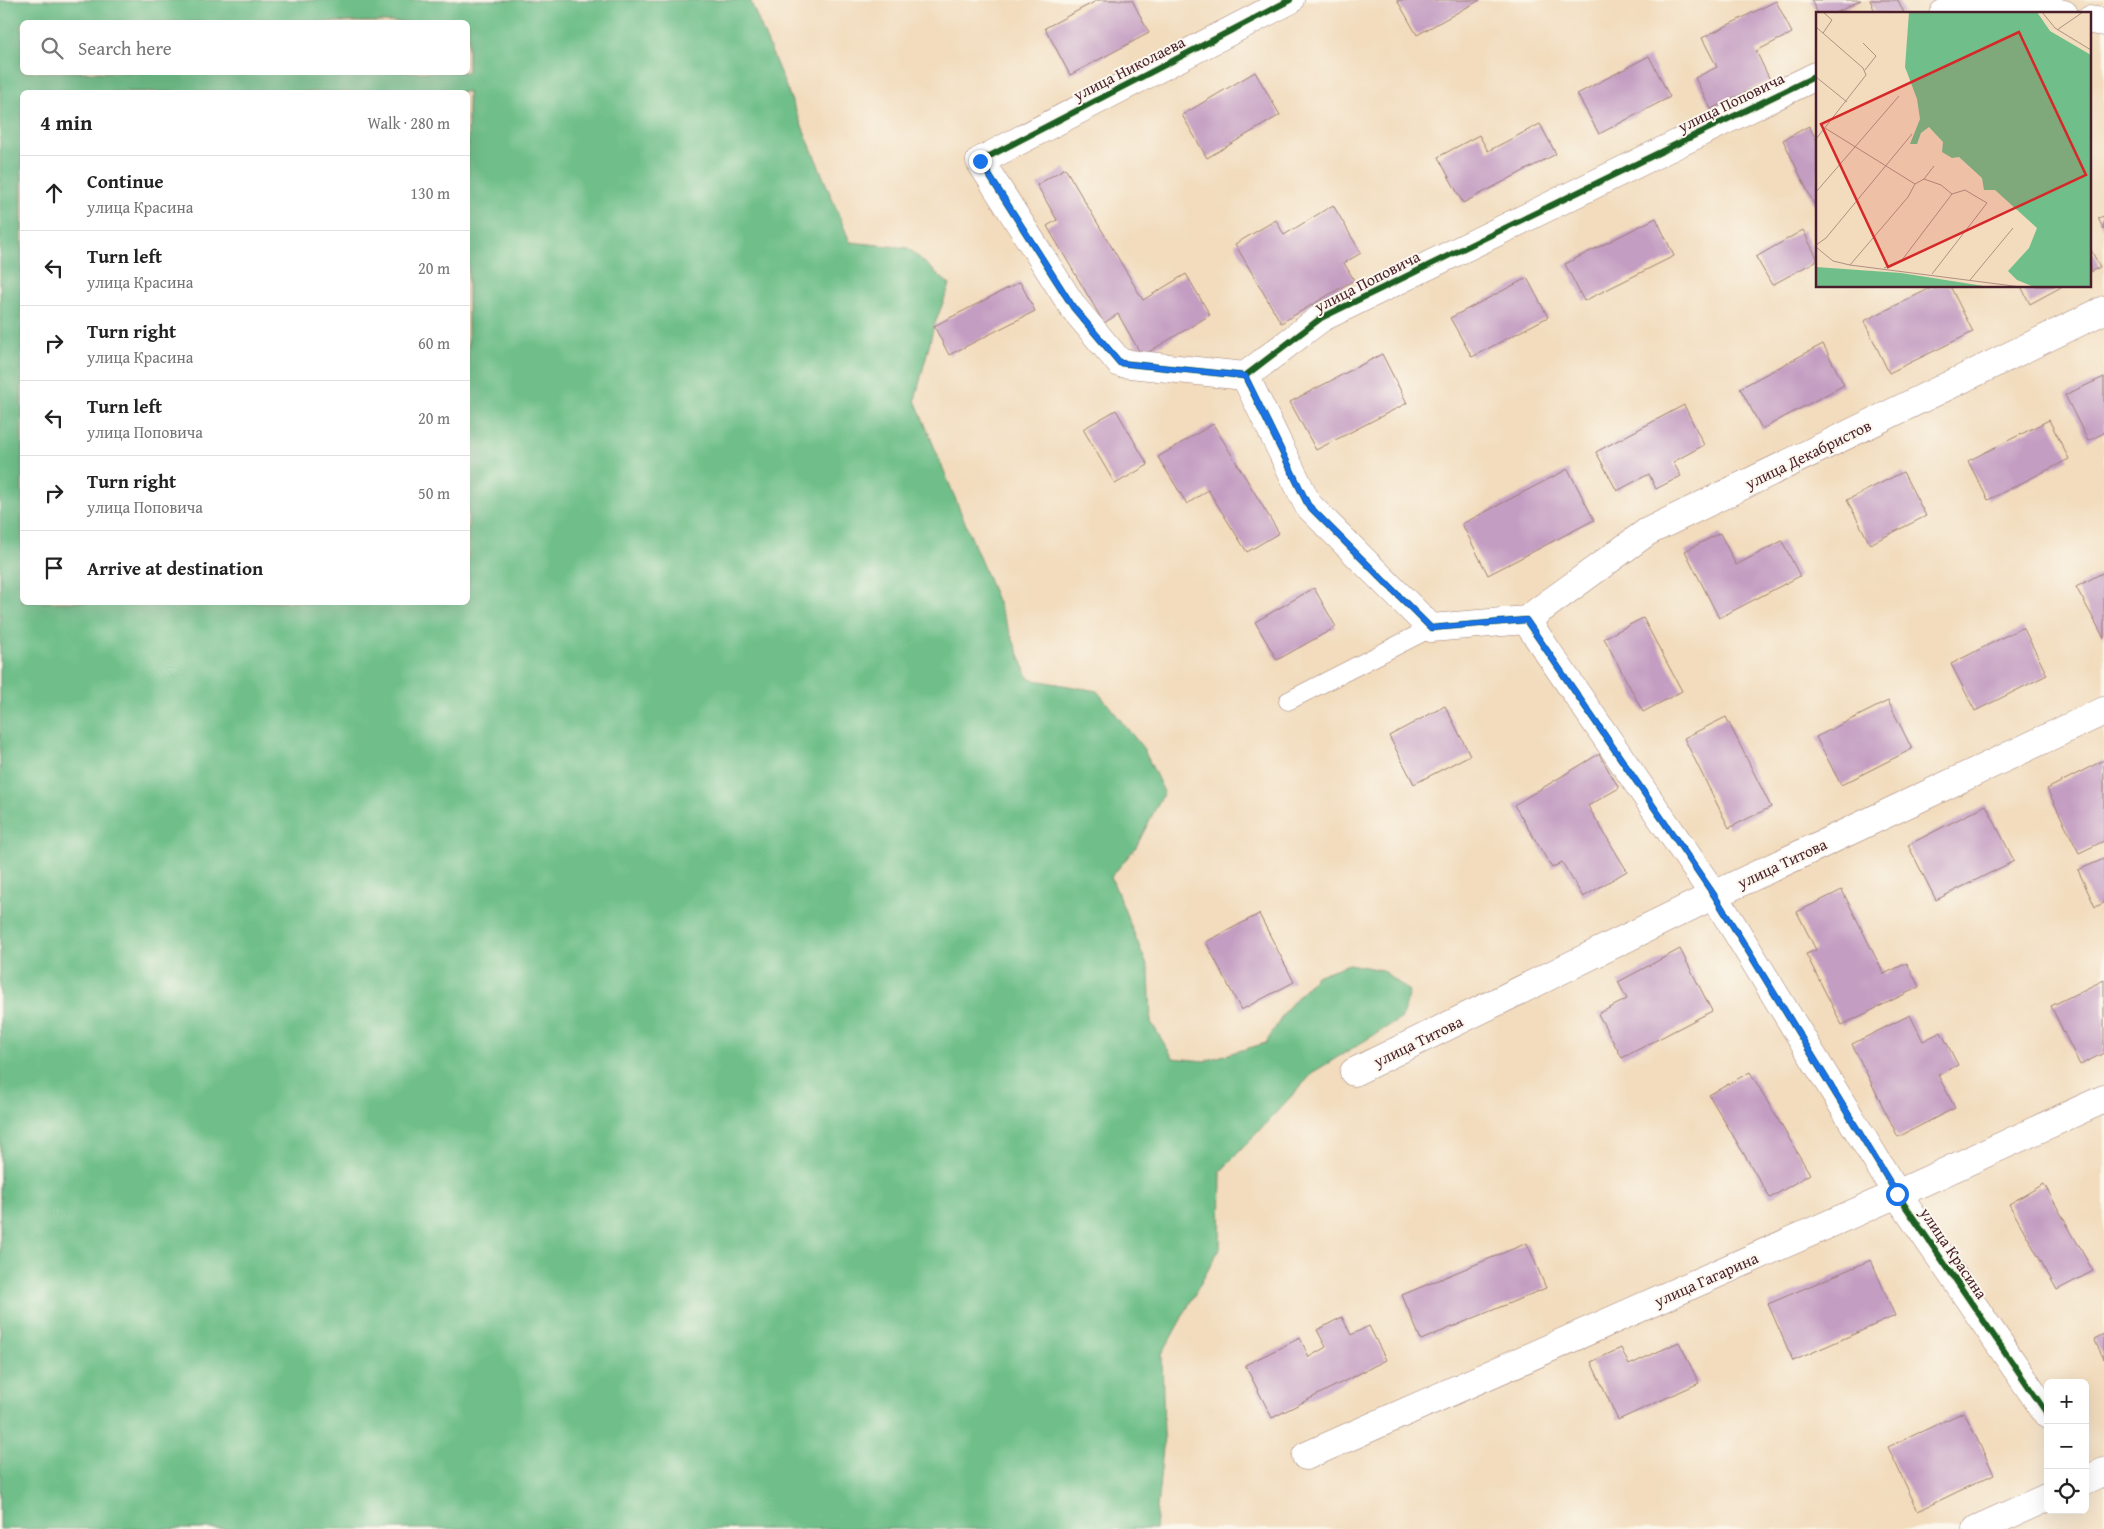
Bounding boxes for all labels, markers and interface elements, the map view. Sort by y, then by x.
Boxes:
inset map [1816,12,2092,288]
search box [20,20,470,75]
street label: улица Николаева [1068,29,1189,107]
icon: search [38,34,66,62]
text: Search here [78,34,172,62]
street label: улица Поповича [1673,66,1789,139]
text: 4 min [40,107,92,138]
text: Walk · 280 m [367,111,450,135]
route end [969,150,992,173]
text: Continue [87,167,164,195]
icon: ahead [40,179,68,207]
text: 130 m [410,181,450,205]
text: улица Красина [87,195,193,219]
text: Turn left [87,242,162,270]
street label: улица Поповича [1309,244,1424,318]
icon: left [40,254,68,282]
text: 20 m [418,256,450,280]
text: улица Красина [87,270,193,294]
text: Turn right [87,317,176,345]
icon: right [40,329,68,357]
text: 60 m [418,331,450,355]
text: улица Красина [87,345,193,369]
text: Turn left [87,392,162,420]
icon: left [40,404,68,432]
text: 20 m [418,406,450,430]
street label: улица Декабристов [1740,413,1875,495]
text: улица Поповича [87,420,203,444]
text: Turn right [87,467,176,495]
icon: right [40,479,68,507]
text: 50 m [418,481,450,505]
text: улица Поповича [87,495,203,519]
icon: arrive [40,554,68,582]
text: Arrive at destination [87,554,263,582]
street label: улица Титова [1732,832,1831,895]
street label: улица Титова [1368,1009,1467,1073]
route start [1886,1183,1909,1206]
street label: улица Красина [1914,1201,1994,1304]
street label: улица Гагарина [1649,1245,1762,1313]
map controls [2044,1379,2089,1514]
button: + [2044,1379,2089,1424]
button: − [2044,1424,2089,1469]
button: locate [2044,1469,2089,1514]

